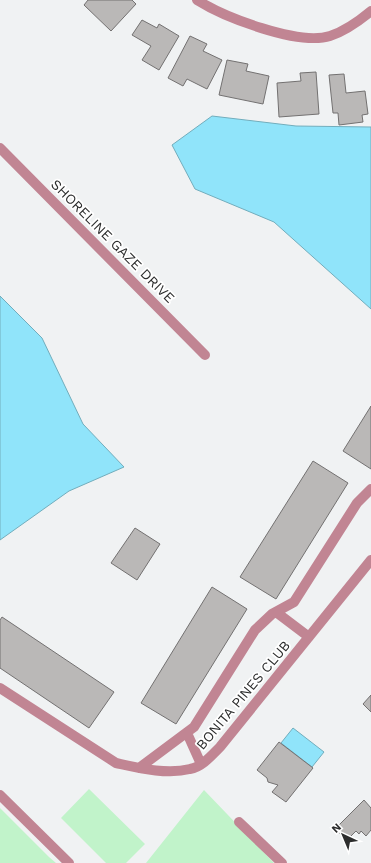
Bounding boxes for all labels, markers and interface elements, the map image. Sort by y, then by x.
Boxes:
street label: SHORELINE GAZE DRIVE [48,176,178,306]
street label: BONITA PINES CLUB [193,637,293,753]
north arrow [323,815,363,855]
text: N [329,821,344,836]

